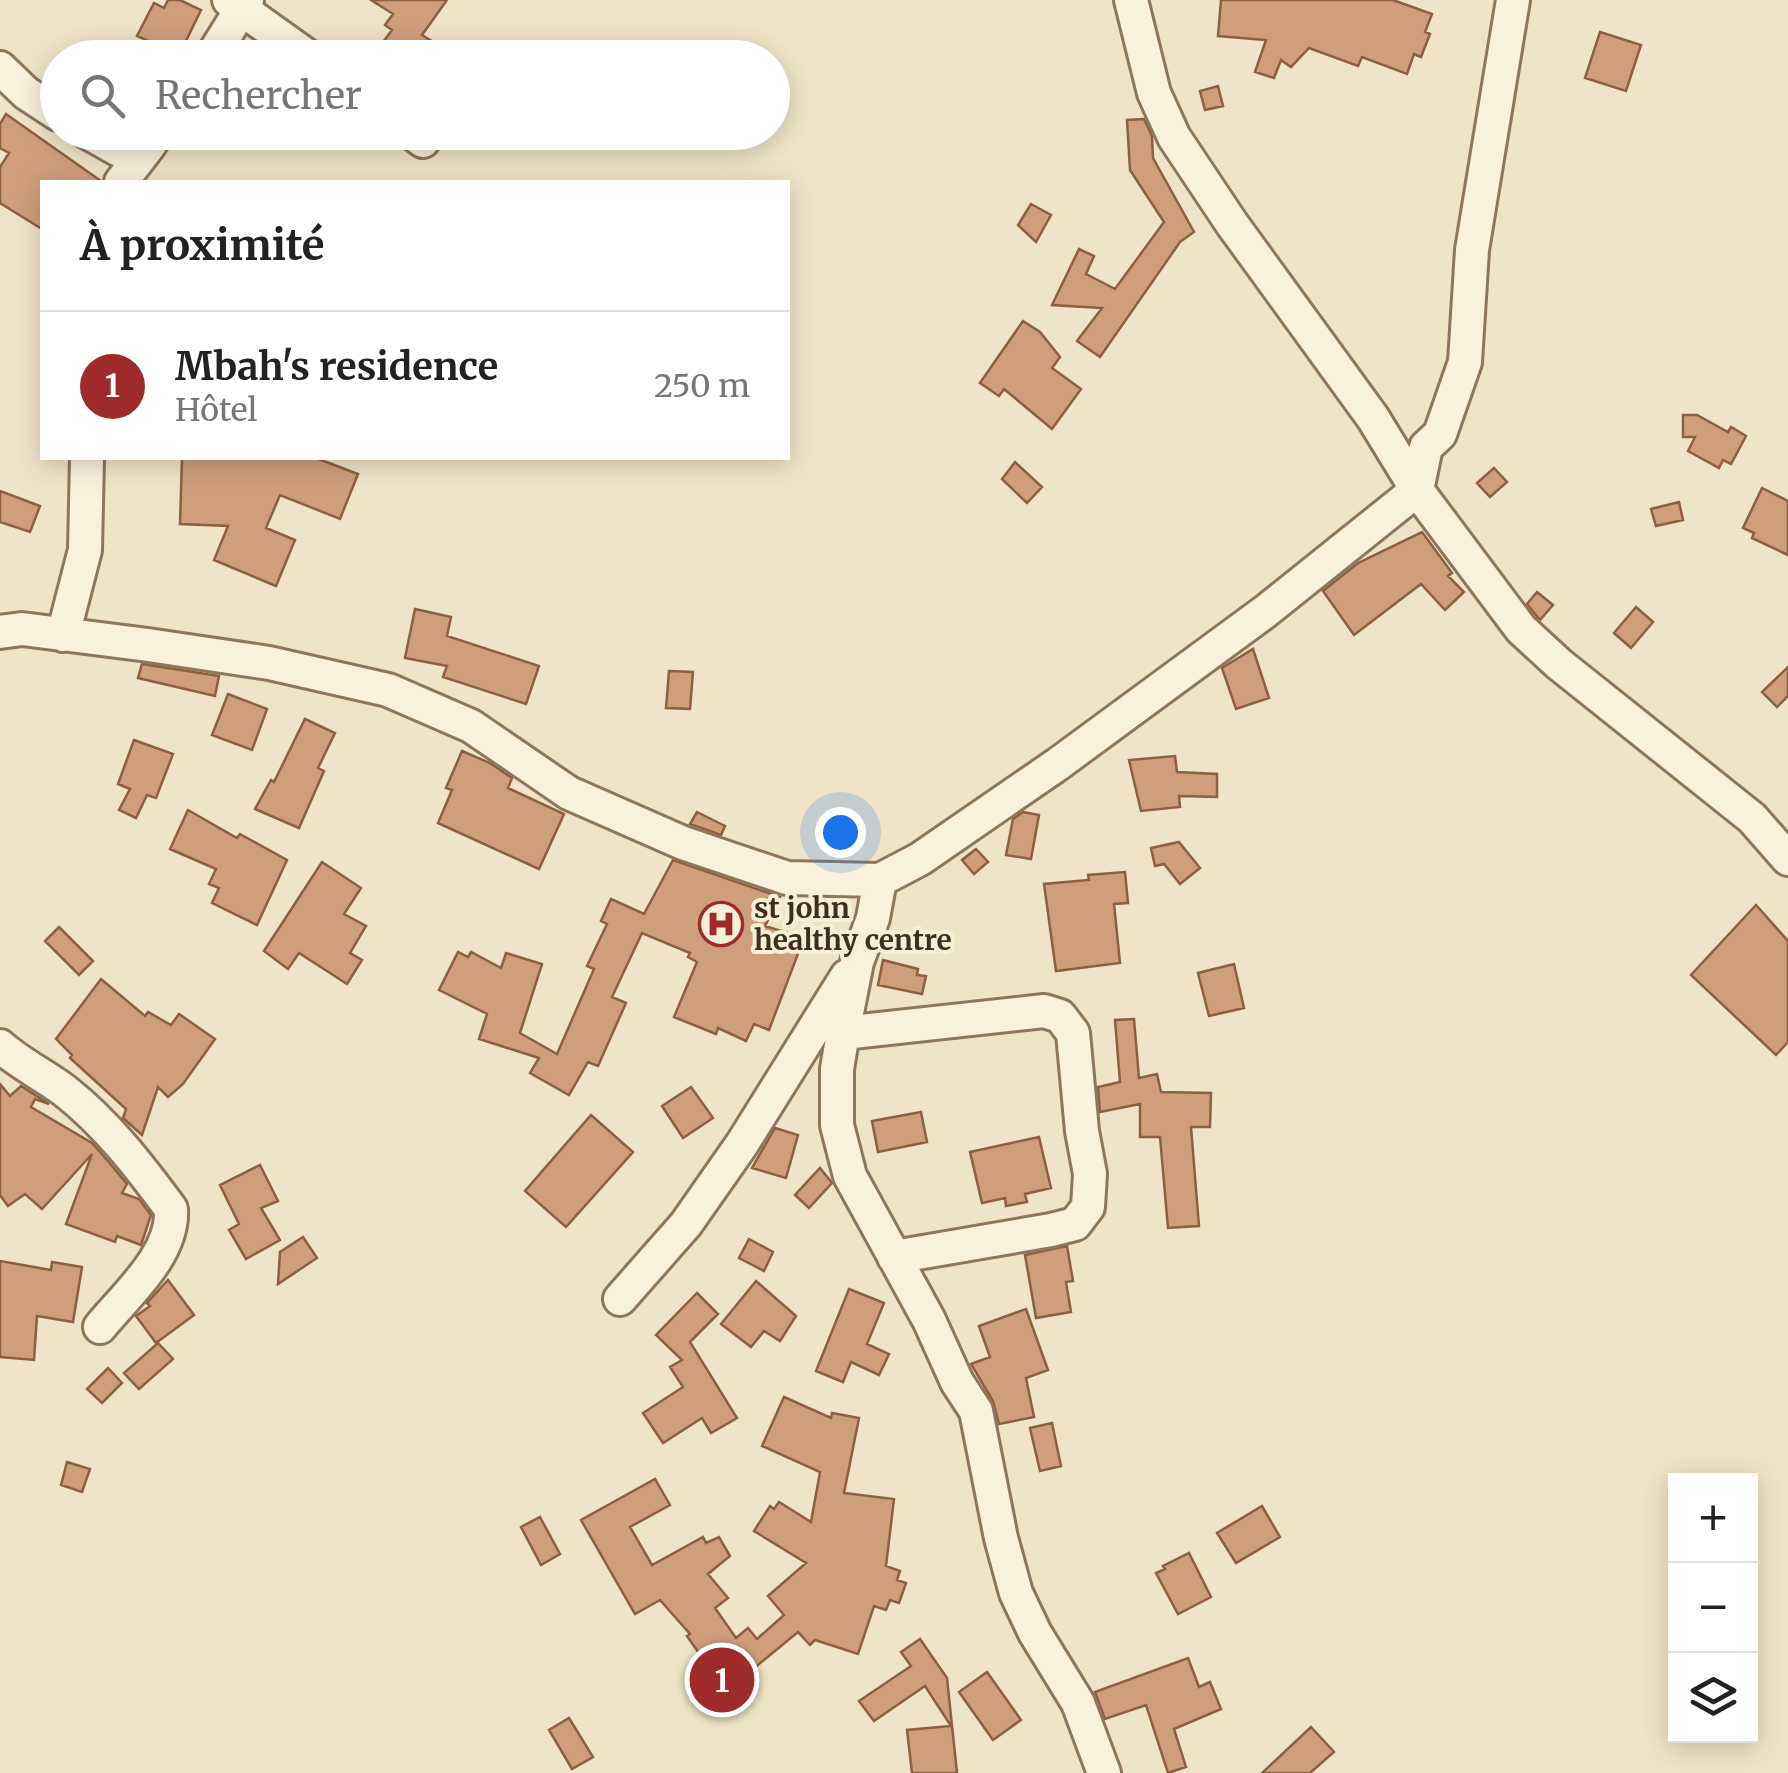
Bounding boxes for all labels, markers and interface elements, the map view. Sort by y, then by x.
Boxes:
search box [40,40,790,150]
icon: search [75,68,130,123]
text: Rechercher [155,72,362,119]
text: À proximité [80,219,324,271]
text: Mbah's residence [175,343,498,390]
text: 1 [105,366,120,406]
text: 250 m [654,366,750,406]
text: Hôtel [175,390,257,430]
your location [815,807,866,858]
place label: st john healthy centre [754,890,952,958]
hospital icon: st john healthy centre [698,901,744,947]
map controls [1668,1473,1758,1743]
button: + [1668,1473,1758,1563]
button: − [1668,1563,1758,1653]
pin: 1 [690,1642,754,1718]
button: layers [1668,1653,1758,1743]

